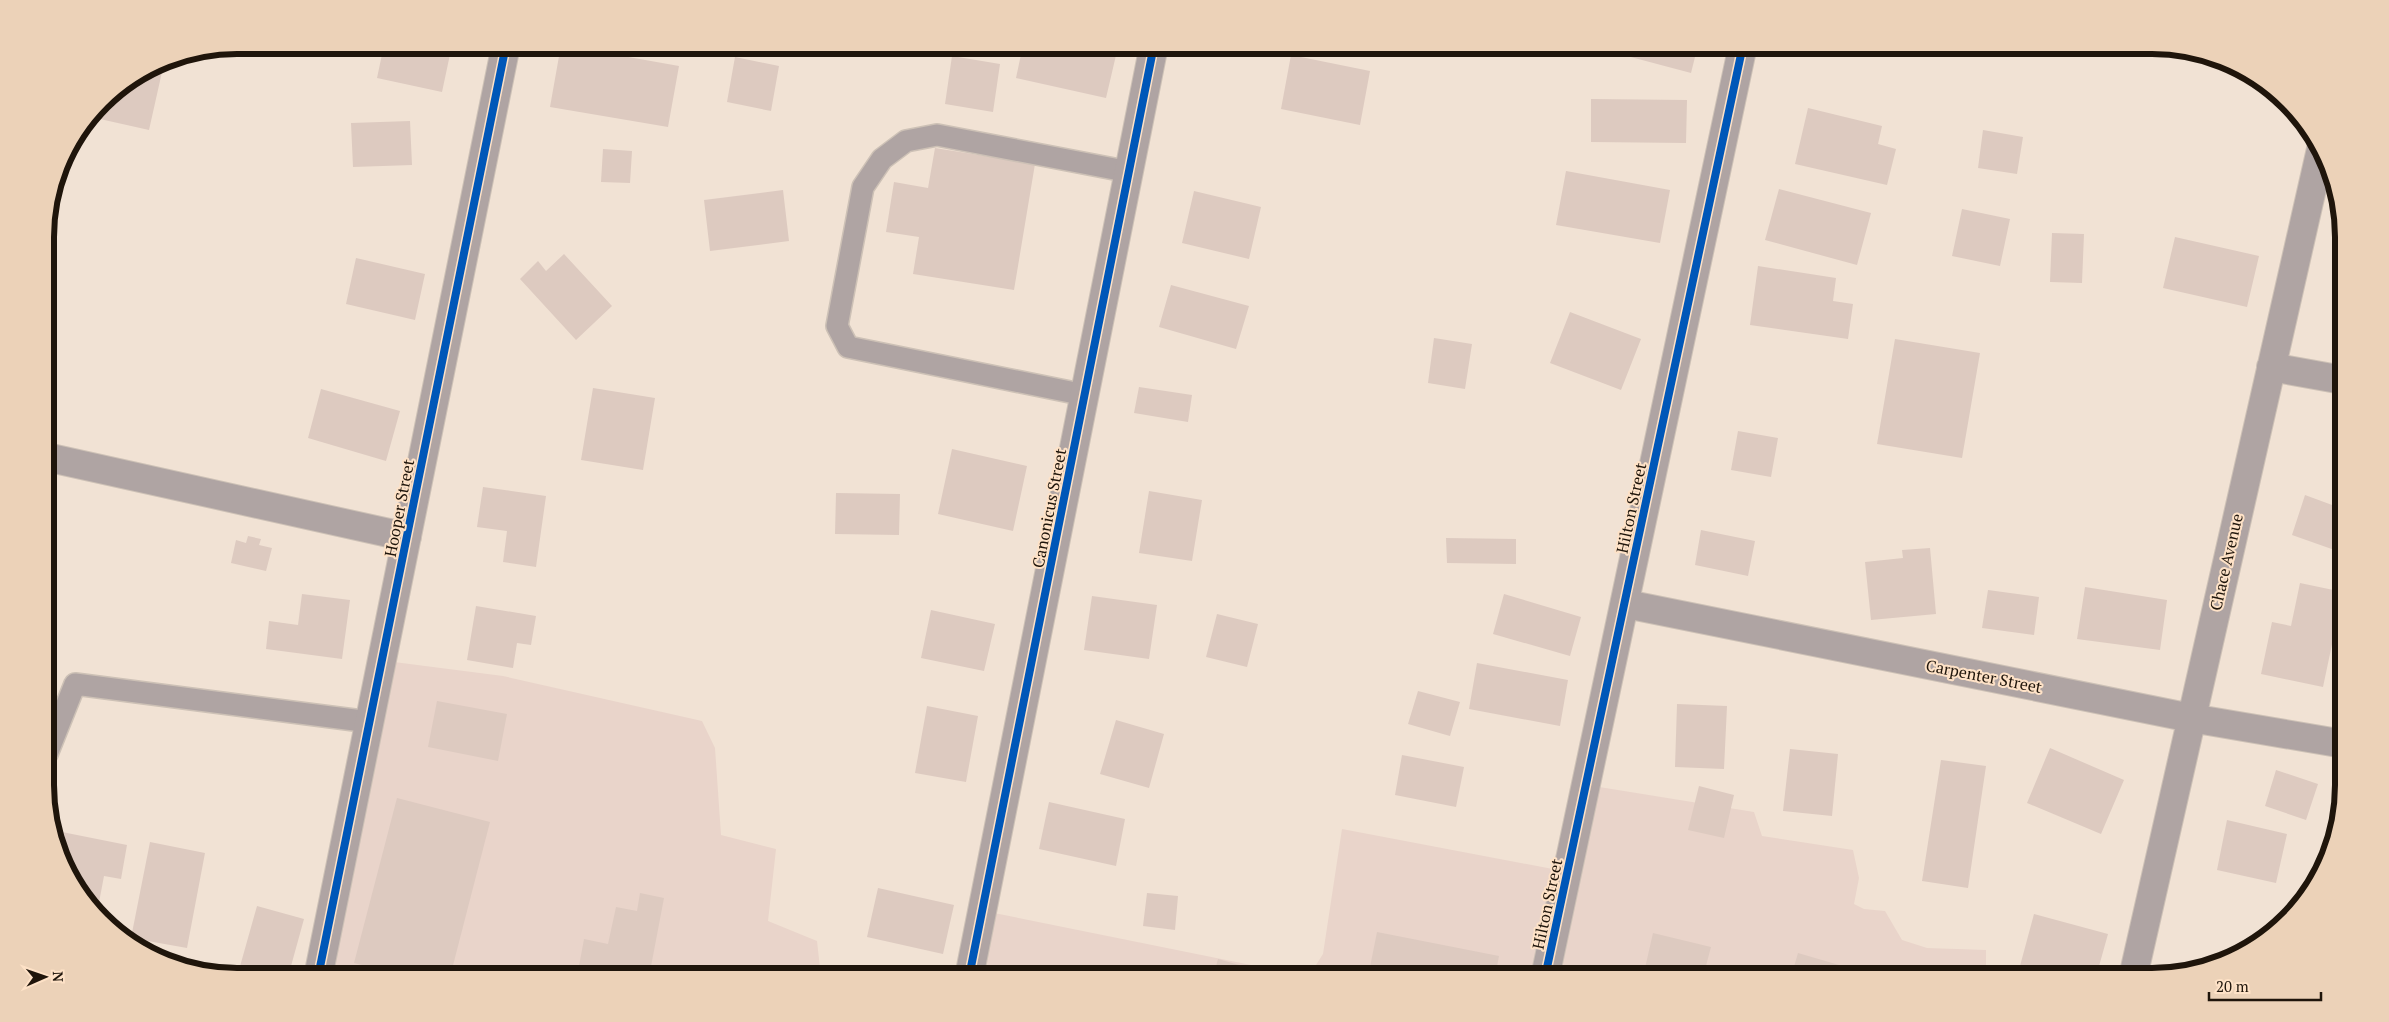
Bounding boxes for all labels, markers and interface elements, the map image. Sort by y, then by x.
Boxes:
street label: Canonicus Street [1027,446,1071,570]
street label: Hooper Street [379,457,419,559]
street label: Hilton Street [1611,461,1651,555]
street label: Chace Avenue [2204,511,2248,613]
street label: Carpenter Street [1924,654,2044,698]
street label: Hilton Street [1527,857,1567,951]
north arrow [20,952,70,1002]
scale bar [2209,970,2322,1002]
text: N [49,971,68,983]
text: 20 m [2216,976,2249,996]

